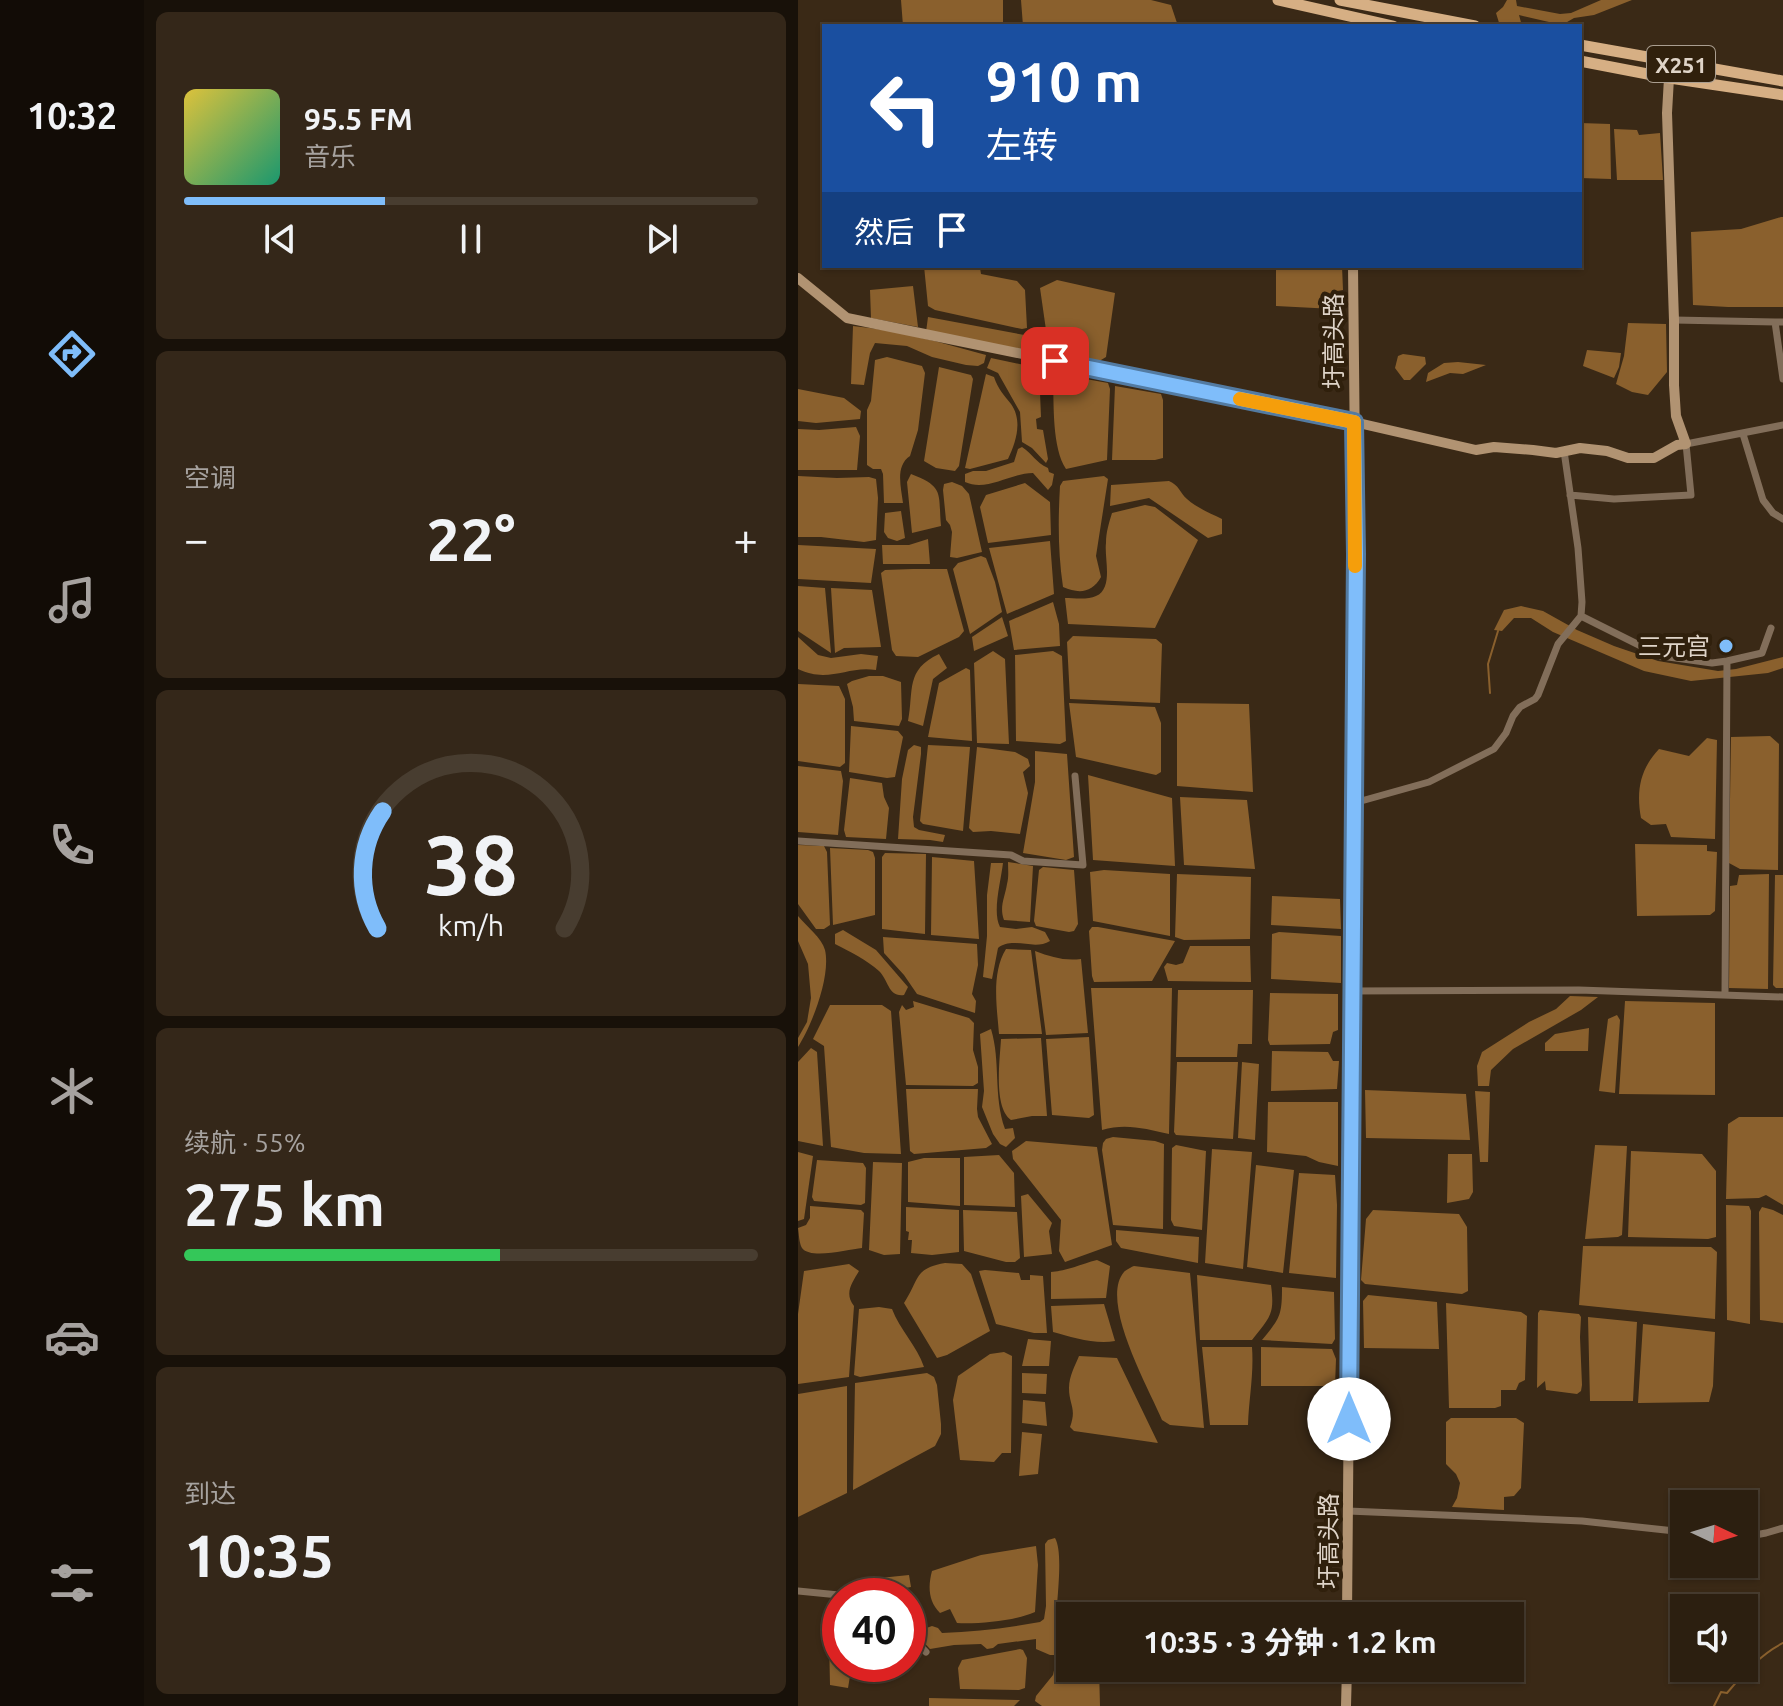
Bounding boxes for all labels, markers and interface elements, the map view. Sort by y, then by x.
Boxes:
road number: X251 [1647,46,1715,82]
text: 910 m [986,50,1142,113]
icon: left [854,56,958,160]
text: 10:32 [27,95,117,136]
text: 95.5 FM [304,102,413,136]
text: 左转 [986,124,1058,165]
text: 音乐 [304,142,356,171]
icon: arrive [930,208,974,252]
text: 然后 [854,215,914,249]
icon: previous [258,217,302,261]
icon: pause [449,217,493,261]
icon: next [640,217,684,261]
street label: 圩高头路 [1320,293,1347,389]
icon: directions [44,326,100,382]
pin [1021,327,1089,395]
icon: arrive [1033,339,1077,383]
text: 空调 [184,463,236,492]
text: 22° [427,505,515,572]
text: − [184,514,209,563]
text: + [733,514,758,563]
icon: music [44,572,100,628]
place label: 三元宫 [1638,633,1710,660]
marker: 三元宫 [1717,637,1735,655]
icon: phone [44,817,100,873]
text: 38 [424,817,518,911]
text: km/h [438,909,504,941]
icon: climate [44,1063,100,1119]
text: 续航 · 55% [184,1128,306,1157]
text: 275 km [184,1170,385,1237]
icon: car [44,1309,100,1365]
position arrow [1307,1377,1391,1461]
text: 到达 [184,1479,236,1508]
north arrow [1670,1490,1758,1578]
map controls [1670,1490,1758,1682]
street label: 圩高头路 [1315,1493,1342,1589]
text: 10:35 [184,1521,334,1588]
icon: filters [44,1555,100,1611]
speed limit sign: 40 [822,1578,926,1682]
button: sound [1670,1594,1758,1682]
text: 10:35 · 3 分钟 · 1.2 km [1143,1625,1437,1659]

